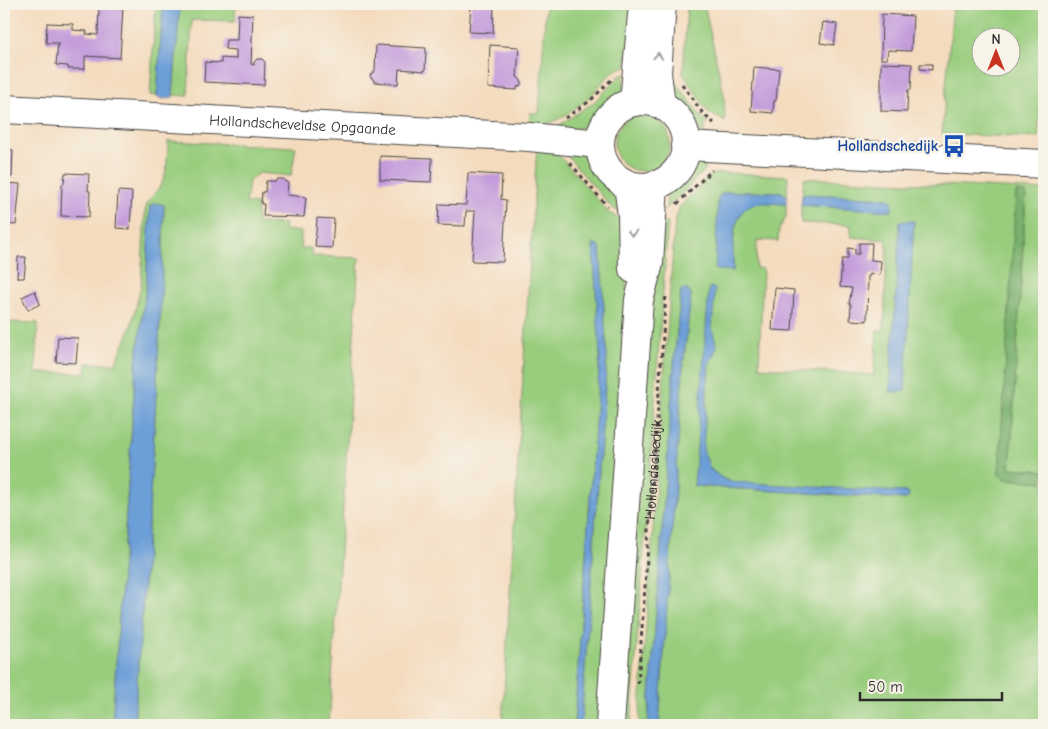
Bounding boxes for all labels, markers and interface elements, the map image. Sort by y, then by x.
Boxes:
north arrow [970,28,1020,78]
text: N [991,31,1001,48]
one-way arrow [653,52,664,60]
street label: Hollandscheveldse Opgaande [209,111,397,139]
bus stop icon: Hollandschedijk [941,133,967,159]
place label: Hollandschedijk [837,137,939,155]
one-way arrow [627,230,637,237]
street label: Hollandschedijk [641,418,666,520]
scale bar [860,669,1003,701]
text: 50 m [868,678,903,696]

